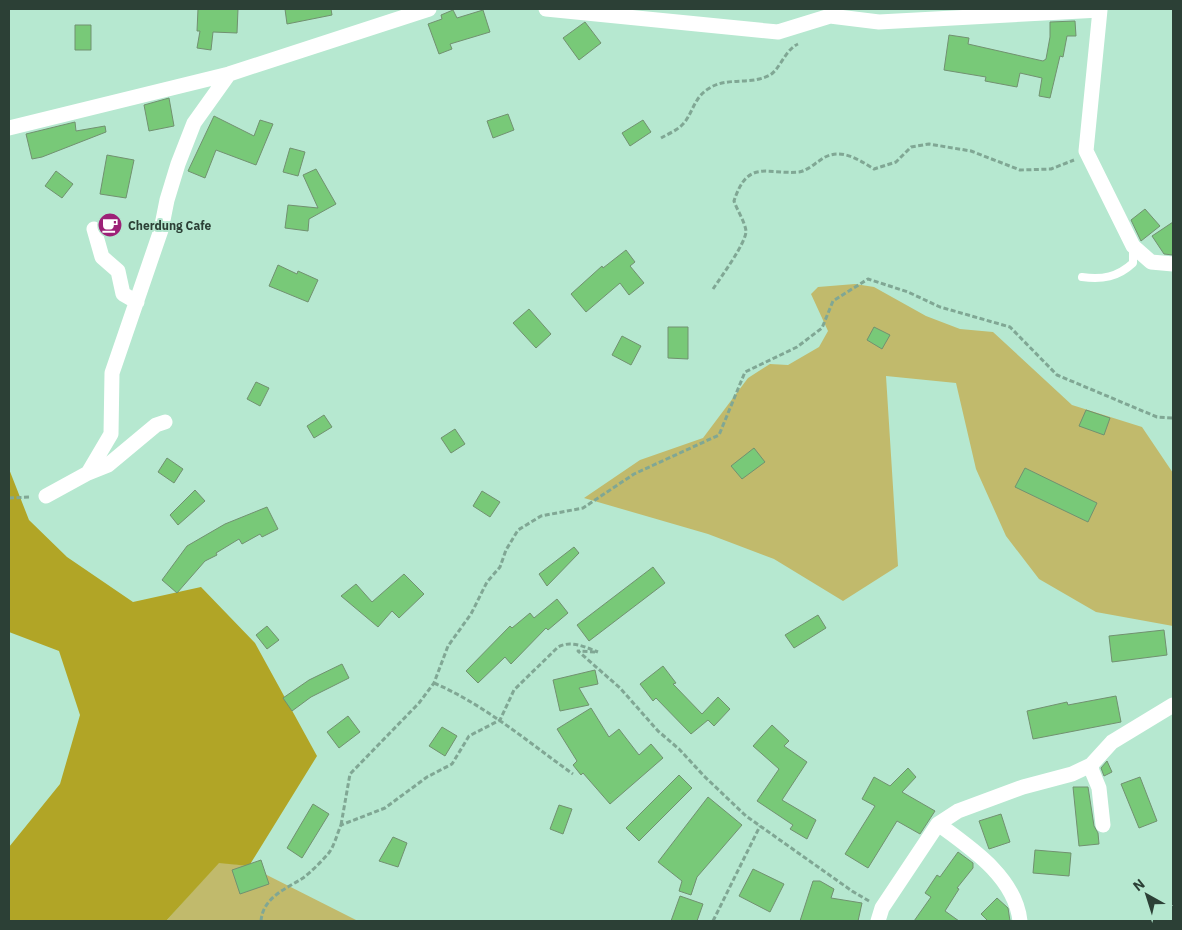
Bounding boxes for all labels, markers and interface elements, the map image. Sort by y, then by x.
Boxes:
cafe icon: Cherdung Cafe [97,212,123,238]
place label: Cherdung Cafe [128,218,211,233]
north arrow [1122,870,1172,920]
text: N [1129,875,1148,895]

